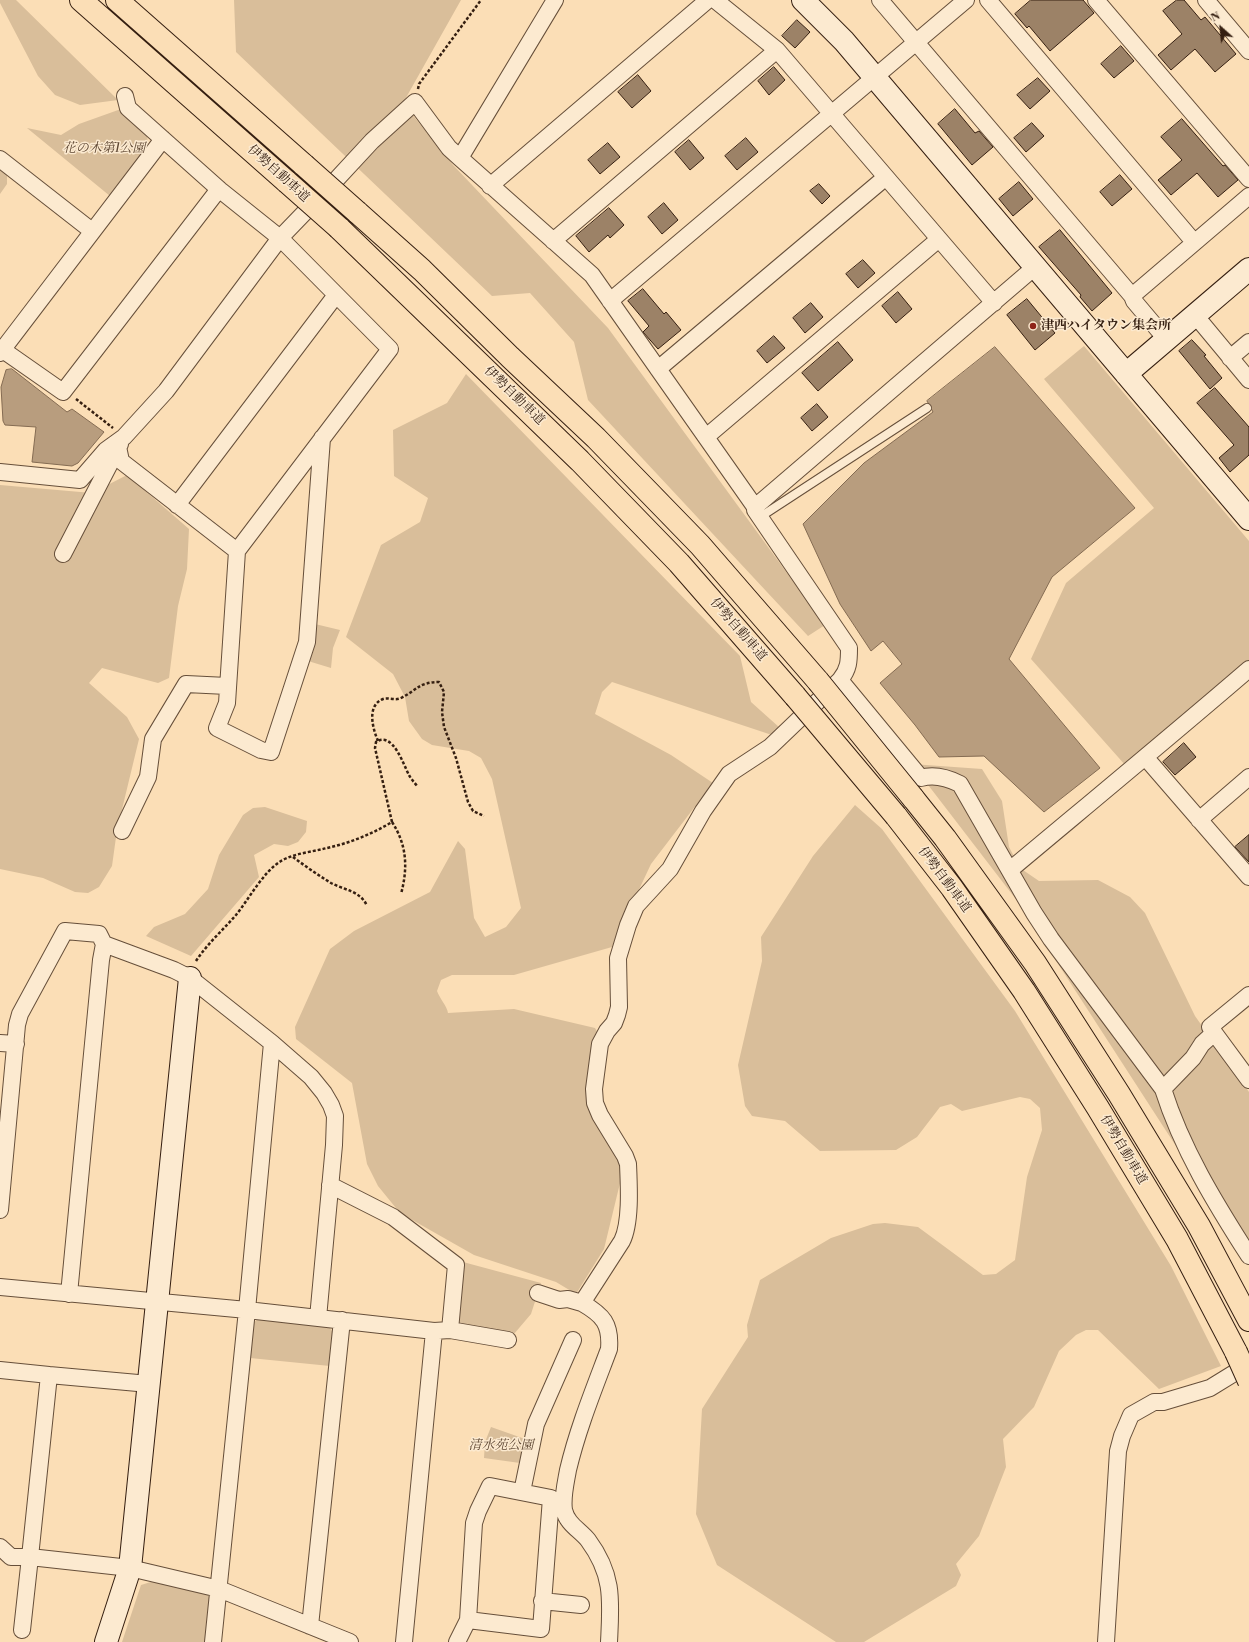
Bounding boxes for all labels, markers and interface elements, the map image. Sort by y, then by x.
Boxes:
north arrow [1201,8,1241,48]
text: N [1208,9,1223,26]
park label: 花の木第1公園 [63,141,145,157]
street label: 伊勢自動車道 [244,142,312,206]
place label: 津西ハイタウン集会所 [1041,318,1171,334]
marker: 津西ハイタウン集会所 [1028,321,1038,331]
street label: 伊勢自動車道 [481,363,547,429]
street label: 伊勢自動車道 [707,595,769,665]
street label: 伊勢自動車道 [914,844,974,916]
street label: 伊勢自動車道 [1096,1113,1150,1187]
park label: 清水苑公園 [469,1438,533,1454]

